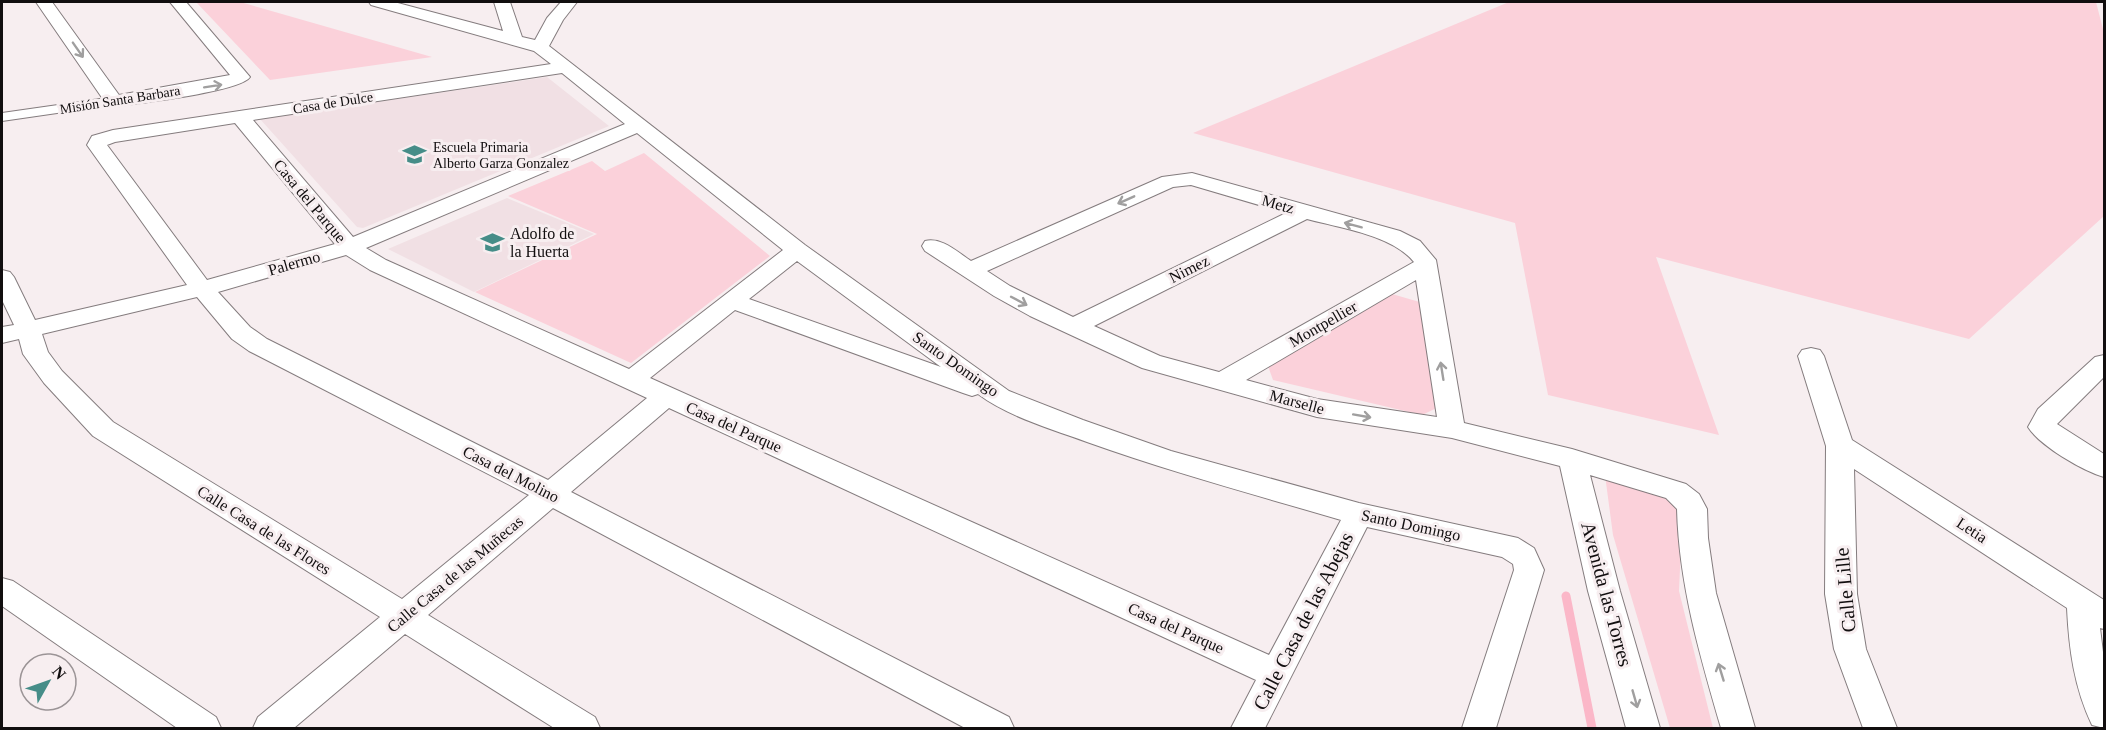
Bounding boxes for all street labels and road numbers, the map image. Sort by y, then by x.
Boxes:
street label: Misión Santa Barbara [59,83,182,117]
street label: Casa de Dulce [292,89,374,117]
street label: Casa del Parque [270,156,350,247]
street label: Metz [1260,191,1296,217]
street label: Palermo [266,247,322,279]
street label: Nimez [1166,252,1212,286]
street label: Montpellier [1286,297,1361,351]
street label: Santo Domingo [909,328,1002,401]
street label: Marselle [1268,387,1326,417]
street label: Casa del Parque [683,398,785,457]
street label: Casa del Molino [460,442,562,506]
street label: Calle Casa de las Flores [194,482,334,578]
street label: Santo Domingo [1360,506,1462,545]
street label: Calle Casa de las Muñecas [384,512,526,636]
street label: Letia [1954,514,1990,546]
street label: Avenida las Torres [1577,519,1637,669]
street label: Calle Casa de las Abejas [1249,528,1358,714]
street label: Calle Lille [1830,547,1860,633]
street label: Casa del Parque [1125,599,1227,658]

